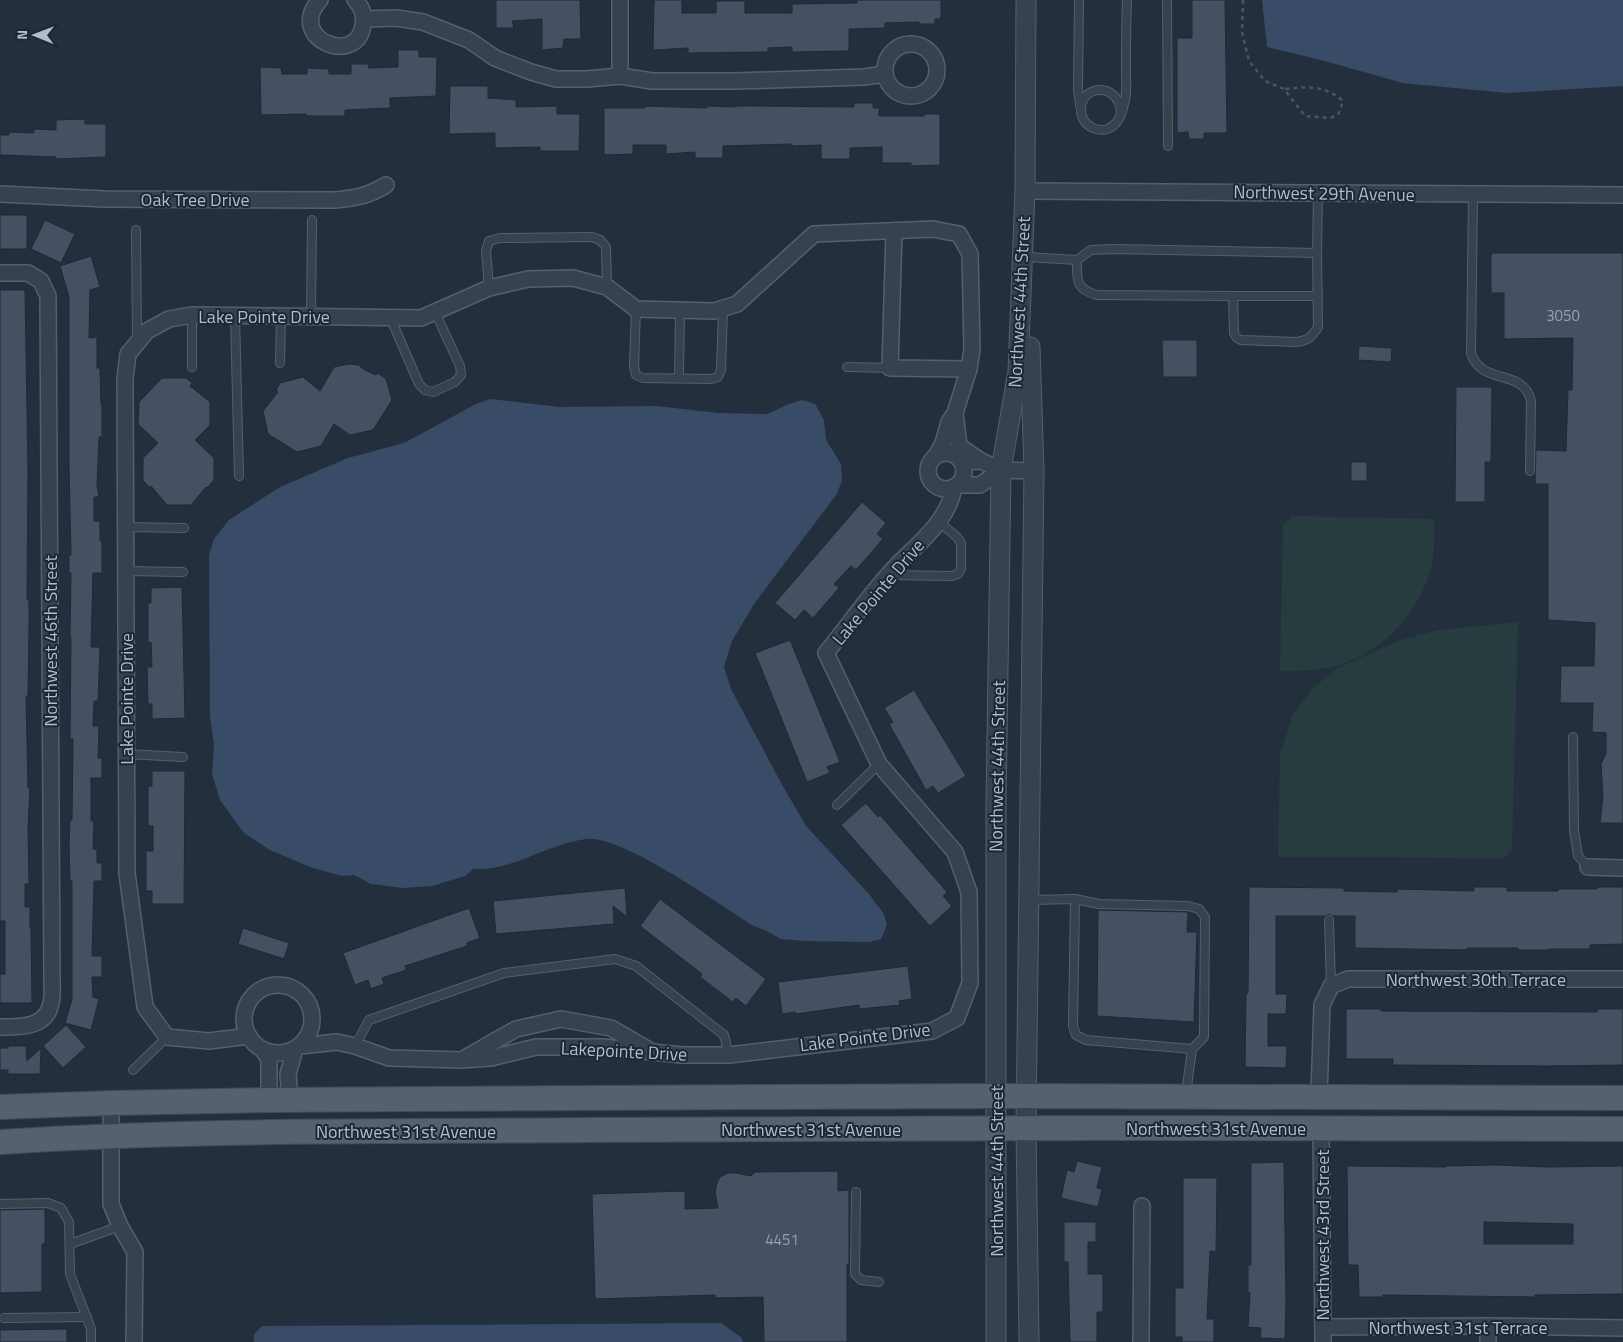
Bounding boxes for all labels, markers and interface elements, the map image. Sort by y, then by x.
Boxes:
north arrow [10,10,60,60]
text: N [11,30,32,40]
street label: Northwest 29th Avenue [1233,178,1415,208]
street label: Oak Tree Drive [141,186,249,213]
street label: Northwest 44th Street [1001,215,1037,388]
street label: Lake Pointe Drive [198,303,330,330]
house number: 3050 [1546,304,1580,327]
street label: Lake Pointe Drive [825,533,931,651]
street label: Northwest 46th Street [37,555,64,727]
street label: Lake Pointe Drive [113,633,140,765]
street label: Northwest 44th Street [982,679,1012,852]
street label: Northwest 30th Terrace [1386,966,1566,993]
street label: Lake Pointe Drive [798,1016,932,1058]
street label: Lakepointe Drive [560,1034,688,1068]
street label: Northwest 44th Street [983,1085,1010,1257]
street label: Northwest 31st Avenue [1126,1115,1306,1142]
street label: Northwest 31st Avenue [721,1116,901,1143]
street label: Northwest 31st Avenue [316,1118,496,1145]
street label: Northwest 43rd Street [1309,1149,1336,1321]
house number: 4451 [765,1228,799,1251]
street label: Northwest 31st Terrace [1368,1314,1548,1341]

